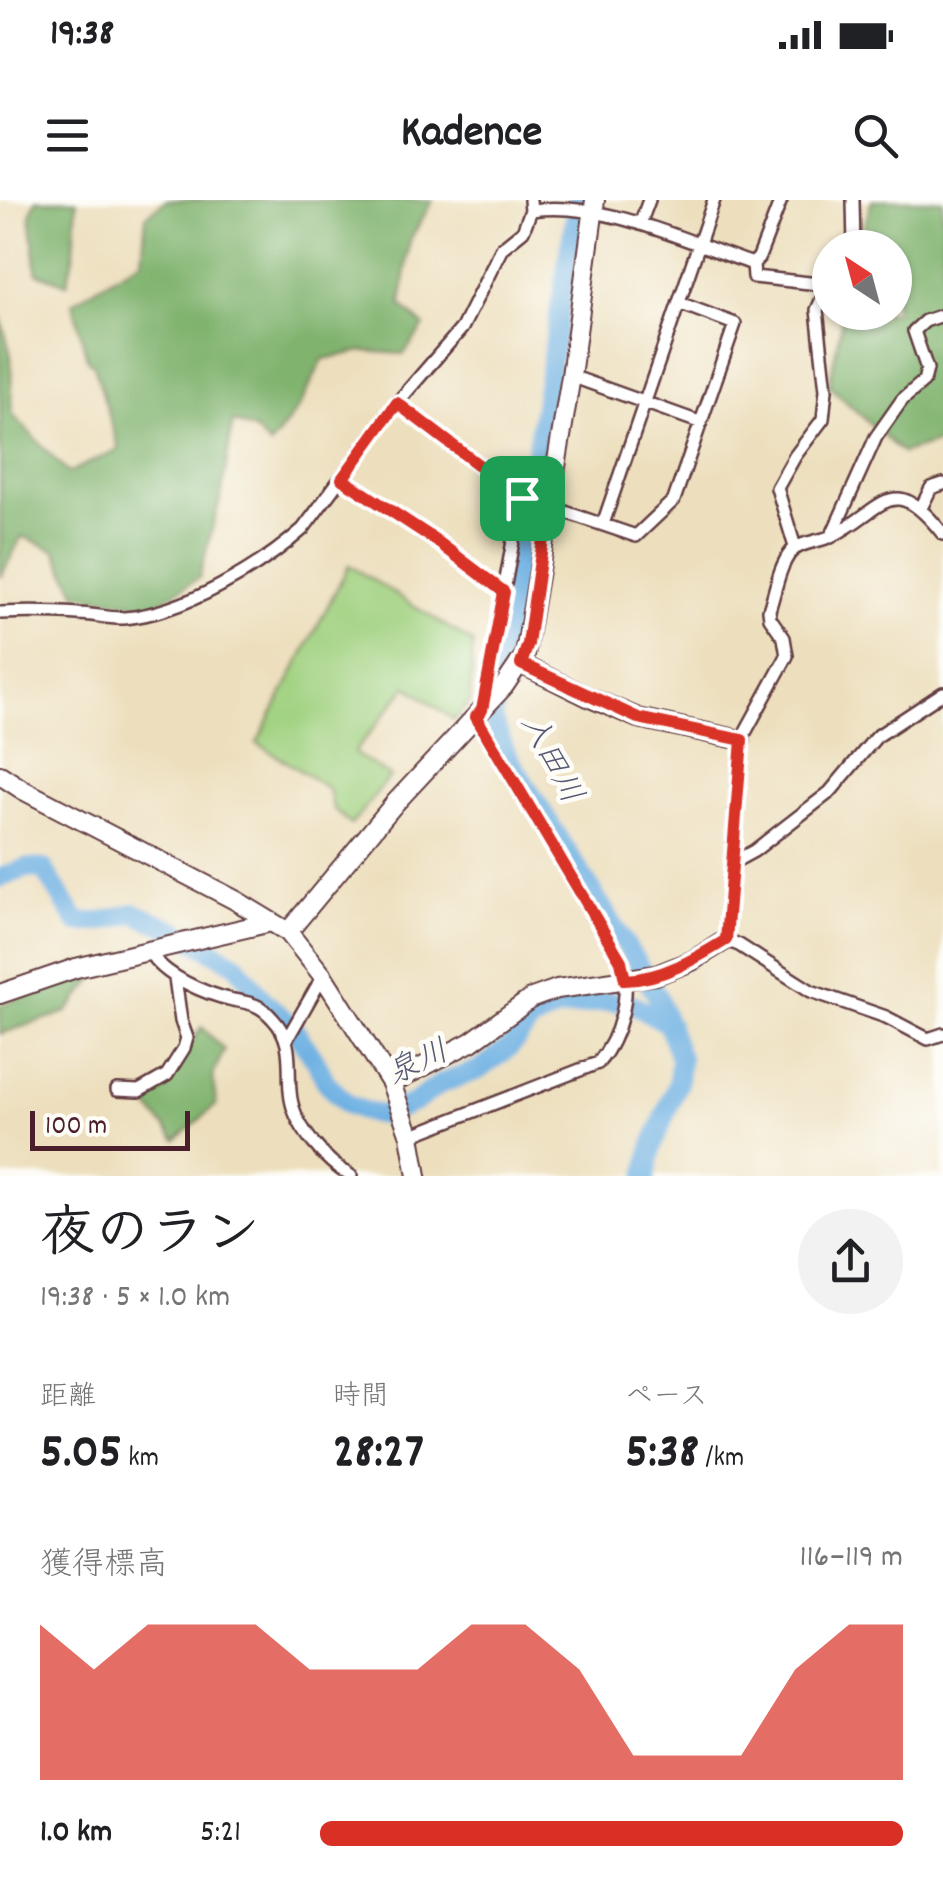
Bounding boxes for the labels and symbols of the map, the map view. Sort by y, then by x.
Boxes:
north arrow [812,230,912,330]
pin [480,456,565,541]
water label: 入田川 [506,707,592,813]
water label: 泉川 [380,1031,458,1099]
scale bar [30,1106,190,1150]

